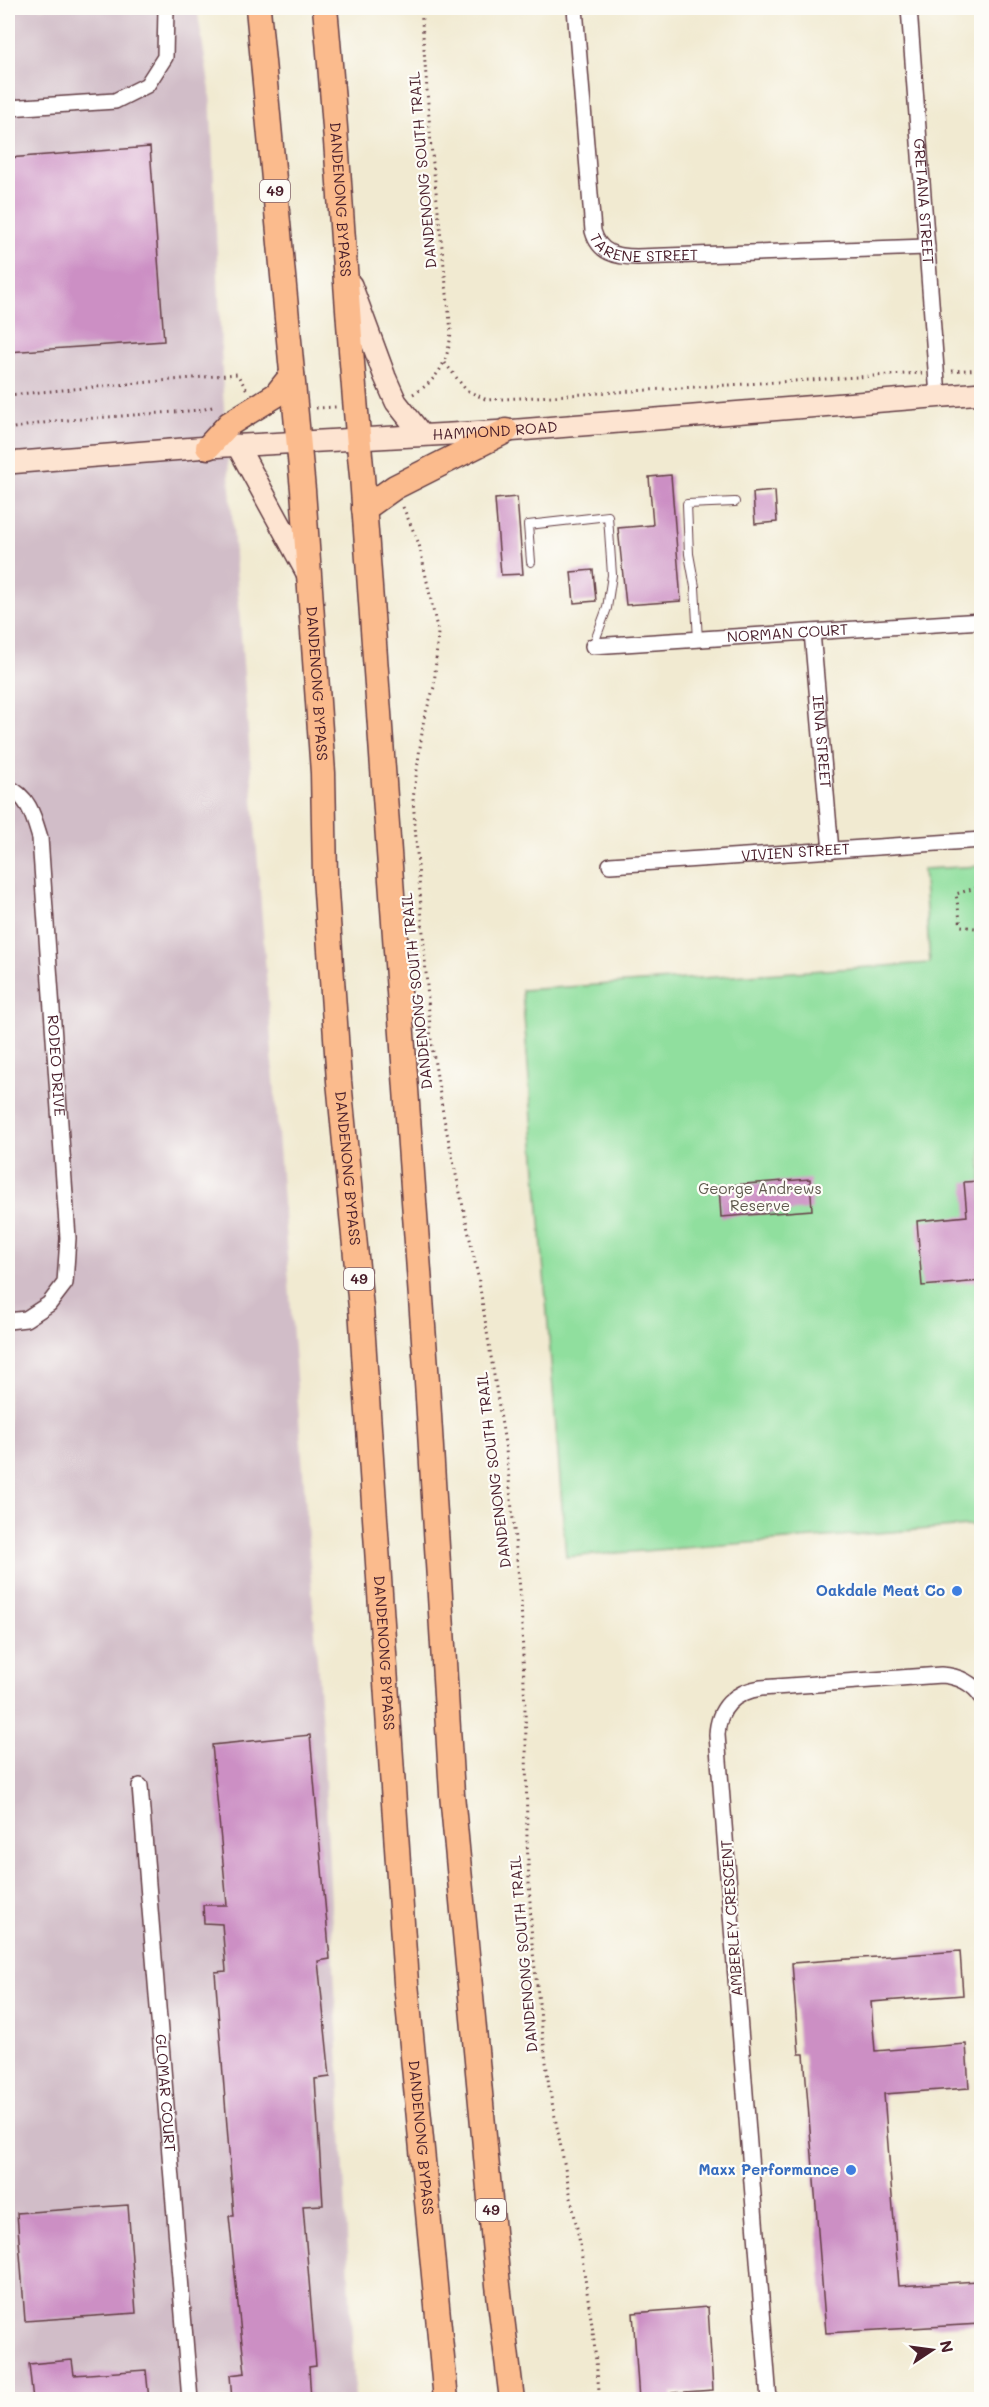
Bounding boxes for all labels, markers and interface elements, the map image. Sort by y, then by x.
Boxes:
street label: DANDENONG SOUTH TRAIL [403,71,441,269]
street label: DANDENONG BYPASS [326,121,357,277]
street label: GRETANA STREET [910,138,939,265]
road number: 49 [260,180,290,202]
street label: TARENE STREET [586,230,698,266]
street label: HAMMOND ROAD [432,416,558,444]
street label: DANDENONG BYPASS [302,605,333,761]
street label: NORMAN COURT [726,619,849,646]
street label: IENA STREET [809,694,837,789]
street label: VIVIEN STREET [740,838,851,865]
street label: DANDENONG SOUTH TRAIL [396,892,436,1090]
street label: RODEO DRIVE [43,1014,70,1118]
street label: DANDENONG BYPASS [331,1090,366,1246]
park label: George Andrews Reserve [698,1178,822,1215]
road number: 49 [344,1268,374,1290]
street label: DANDENONG SOUTH TRAIL [471,1371,515,1569]
street label: DANDENONG BYPASS [370,1575,400,1731]
place label: Oakdale Meat Co [816,1580,945,1600]
marker: Oakdale Meat Co [950,1584,964,1598]
street label: AMBERLEY CRESCENT [716,1839,746,1997]
street label: DANDENONG SOUTH TRAIL [504,1855,542,2053]
street label: GLOMAR COURT [151,2033,181,2153]
street label: DANDENONG BYPASS [404,2059,439,2215]
place label: Maxx Performance [698,2159,839,2179]
marker: Maxx Performance [844,2163,858,2177]
road number: 49 [476,2199,506,2221]
north arrow [902,2320,962,2380]
text: N [936,2338,959,2355]

